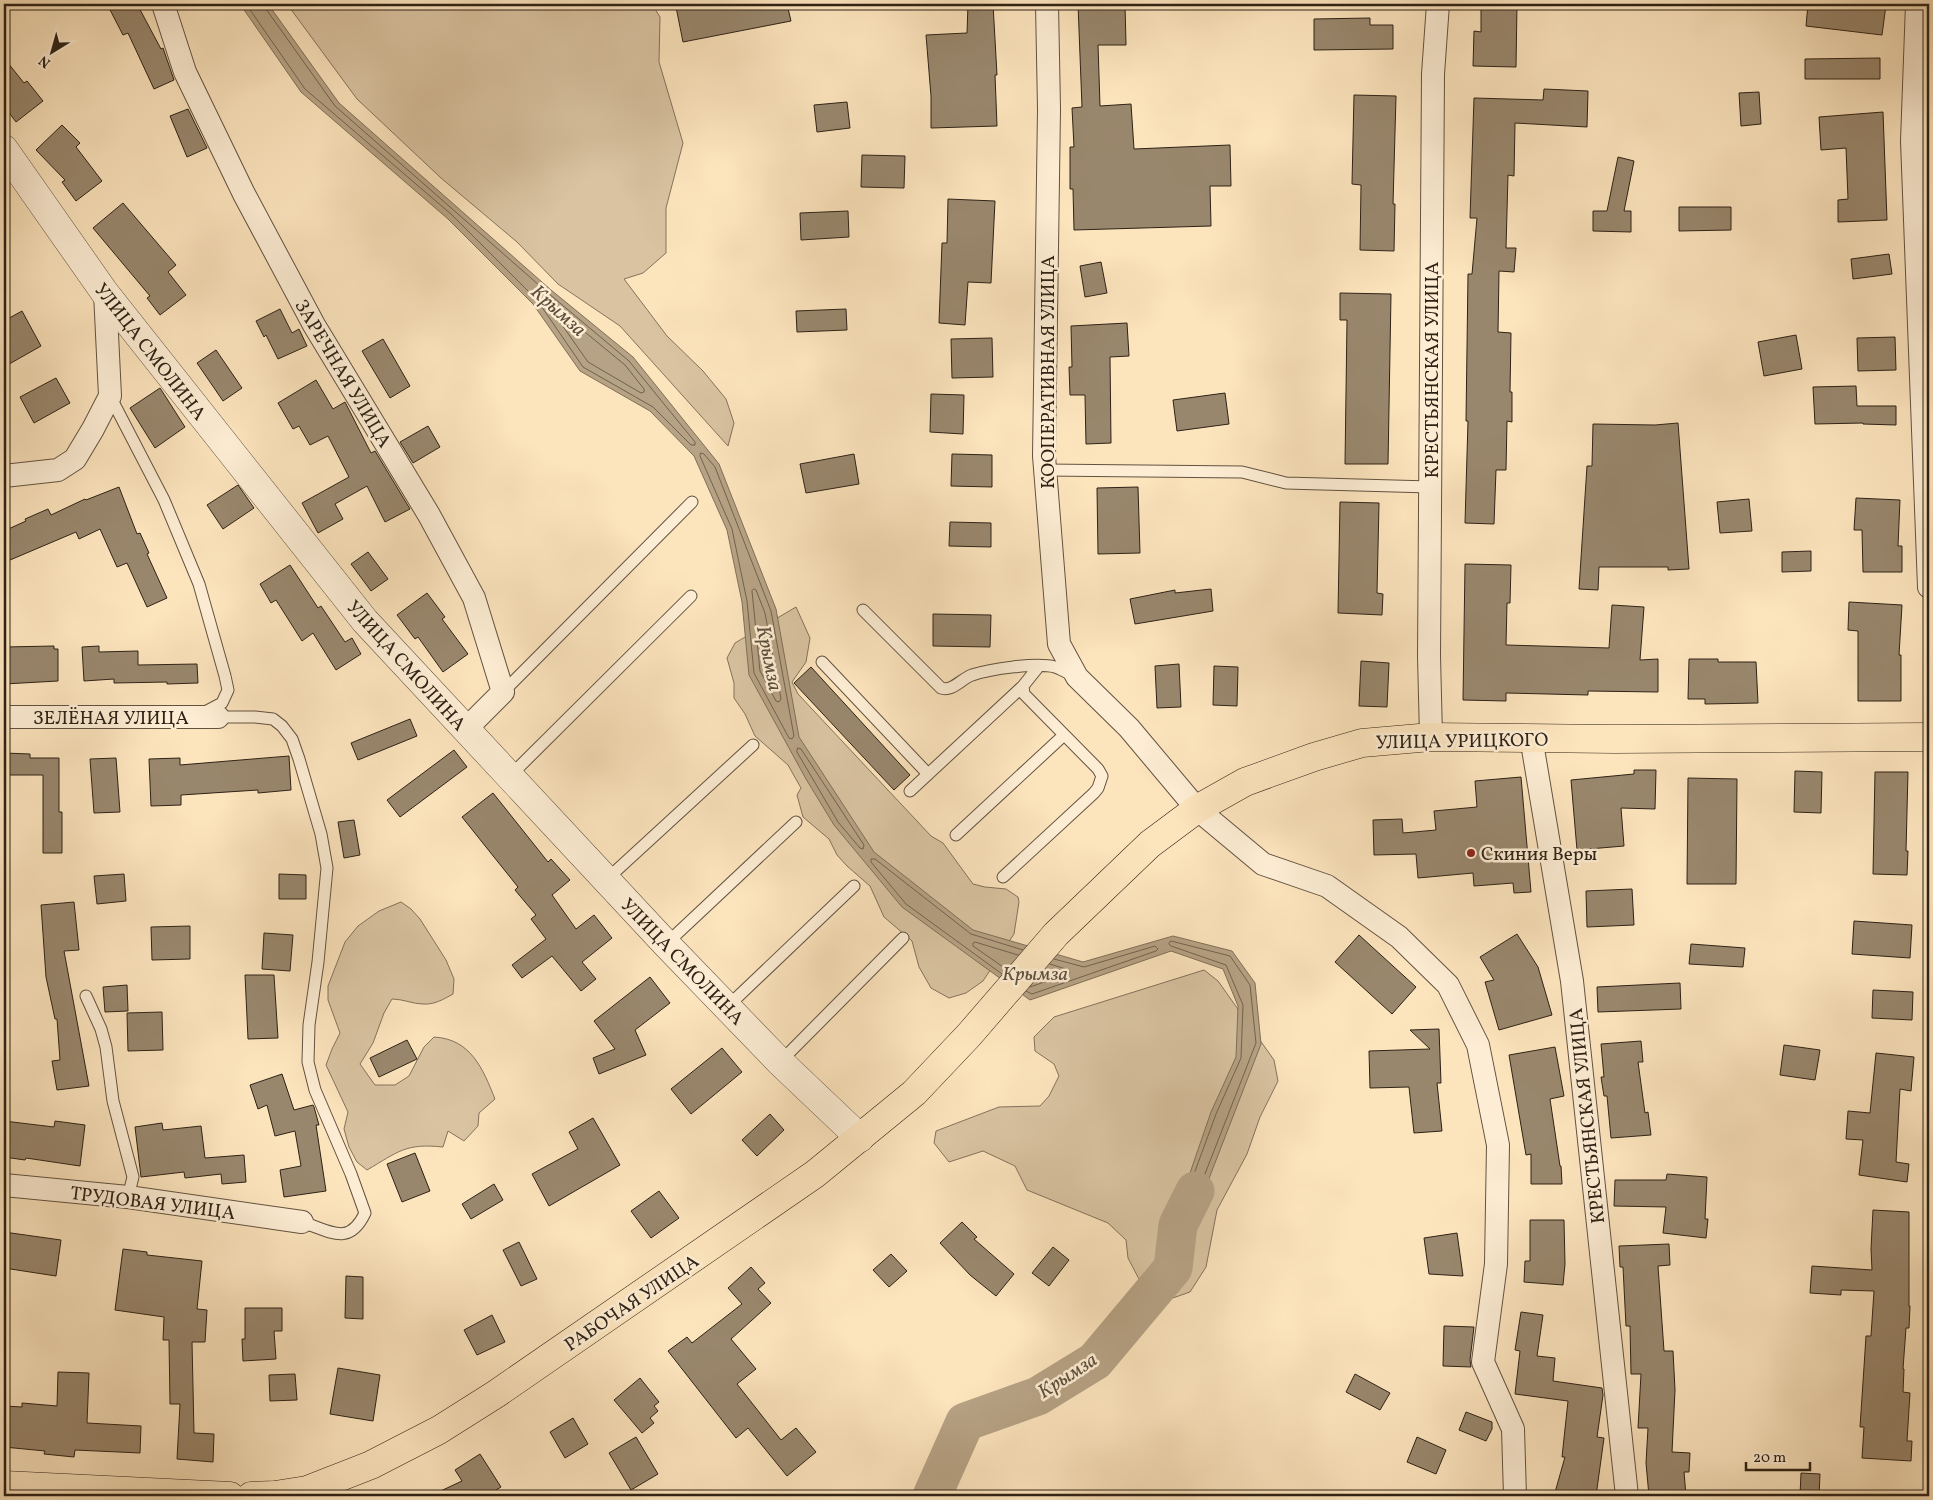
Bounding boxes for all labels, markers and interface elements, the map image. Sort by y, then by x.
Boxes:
north arrow [28,28,78,78]
text: N [35,51,55,72]
street label: КООПЕРАТИВНАЯ УЛИЦА [1036,255,1062,489]
street label: КРЕСТЬЯНСКАЯ УЛИЦА [1420,262,1446,478]
street label: УЛИЦА СМОЛИНА [88,278,211,426]
water label: Крымза [524,279,592,344]
street label: ЗАРЕЧНАЯ УЛИЦА [288,295,397,453]
street label: УЛИЦА СМОЛИНА [340,595,471,737]
water label: Крымза [748,623,788,694]
street label: ЗЕЛЁНАЯ УЛИЦА [33,706,189,732]
street label: УЛИЦА УРИЦКОГО [1375,727,1549,757]
place label: Скиния Веры [1481,842,1597,868]
marker: Скиния Веры [1465,847,1477,859]
street label: УЛИЦА СМОЛИНА [614,893,749,1032]
water label: Крымза [1002,961,1068,989]
street label: КРЕСТЬЯНСКАЯ УЛИЦА [1564,1007,1612,1225]
street label: ТРУДОВАЯ УЛИЦА [69,1181,237,1227]
street label: РАБОЧАЯ УЛИЦА [560,1249,705,1358]
water label: Крымза [1033,1347,1103,1406]
scale bar [1746,1440,1809,1472]
text: 20 m [1753,1448,1786,1469]

